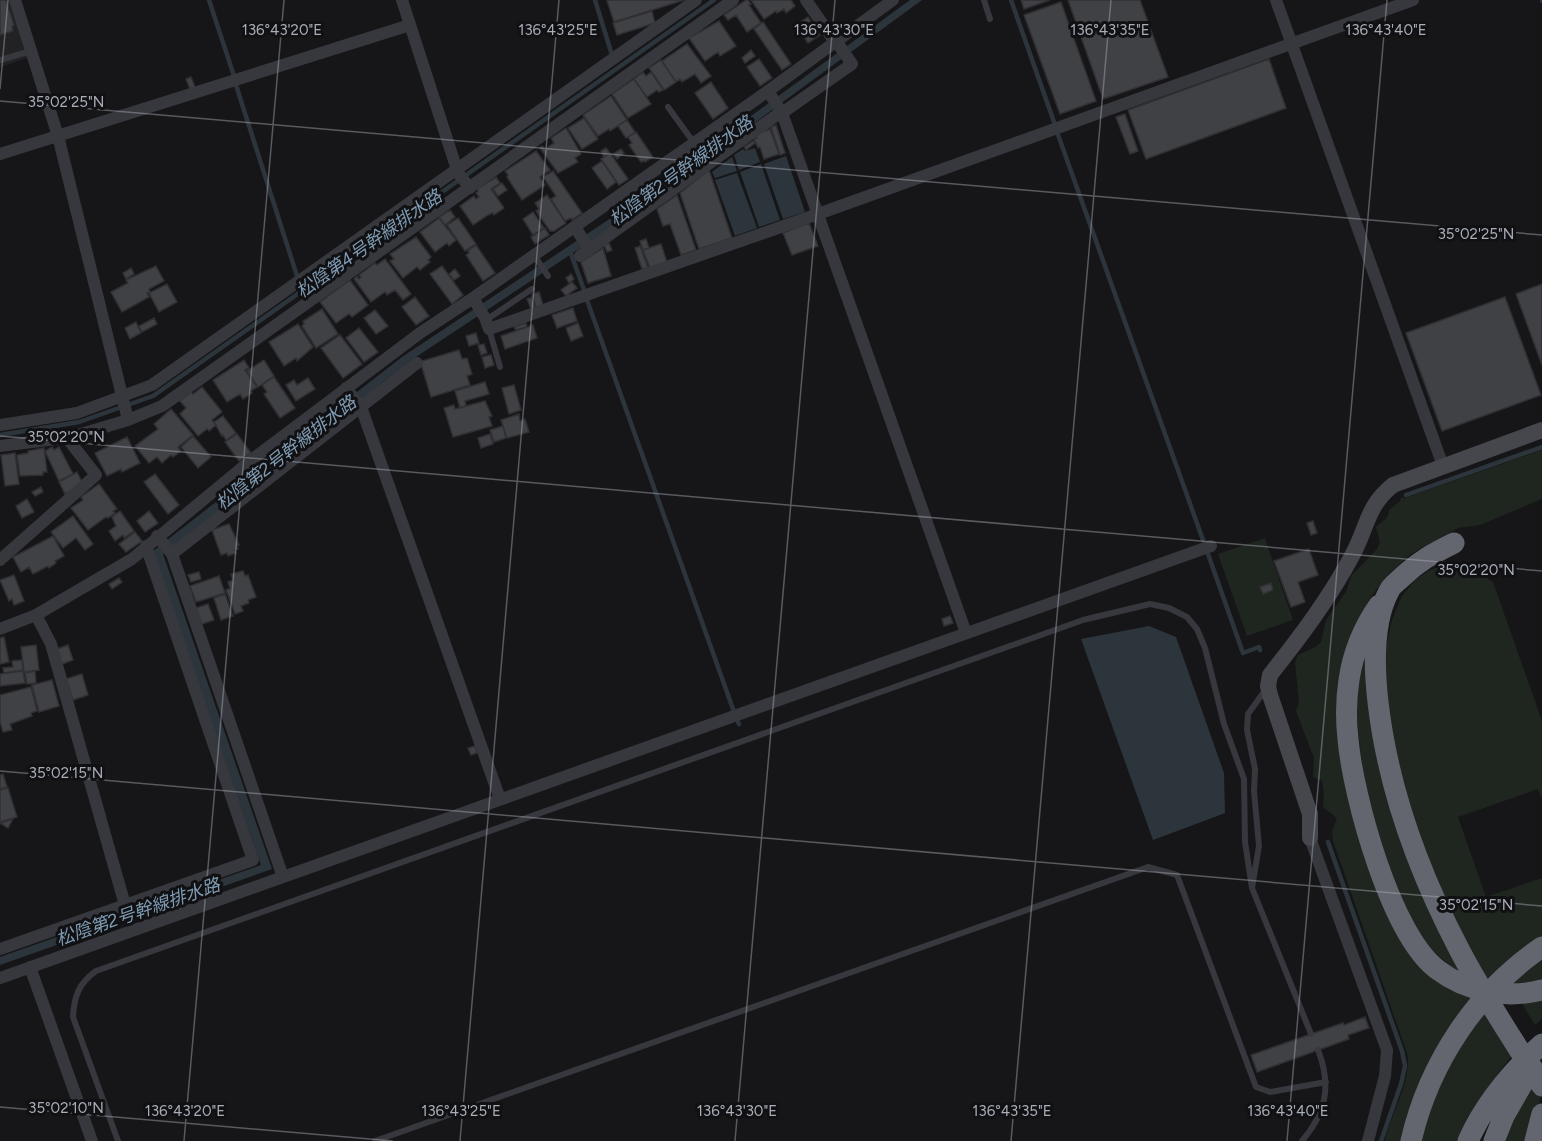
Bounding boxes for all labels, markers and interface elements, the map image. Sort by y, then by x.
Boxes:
text: 136°43'20"E [242,21,322,39]
text: 136°43'25"E [518,21,598,39]
text: 136°43'30"E [794,21,874,39]
text: 136°43'35"E [1070,21,1150,39]
text: 136°43'40"E [1345,21,1427,39]
text: 35°02'25"N [28,93,104,111]
water label: 松陰第2号幹線排水路 [605,110,759,230]
water label: 松陰第4号幹線排水路 [292,184,448,303]
text: 35°02'25"N [1438,225,1514,243]
water label: 松陰第2号幹線排水路 [211,390,362,515]
text: 35°02'20"N [27,428,105,446]
text: 35°02'20"N [1437,561,1515,579]
text: 35°02'15"N [29,764,103,782]
water label: 松陰第2号幹線排水路 [53,873,225,950]
text: 35°02'15"N [1439,896,1513,914]
text: 35°02'10"N [28,1099,104,1117]
text: 136°43'20"E [145,1102,225,1120]
text: 136°43'25"E [421,1102,501,1120]
text: 136°43'30"E [697,1102,777,1120]
text: 136°43'35"E [972,1102,1052,1120]
text: 136°43'40"E [1247,1102,1329,1120]

